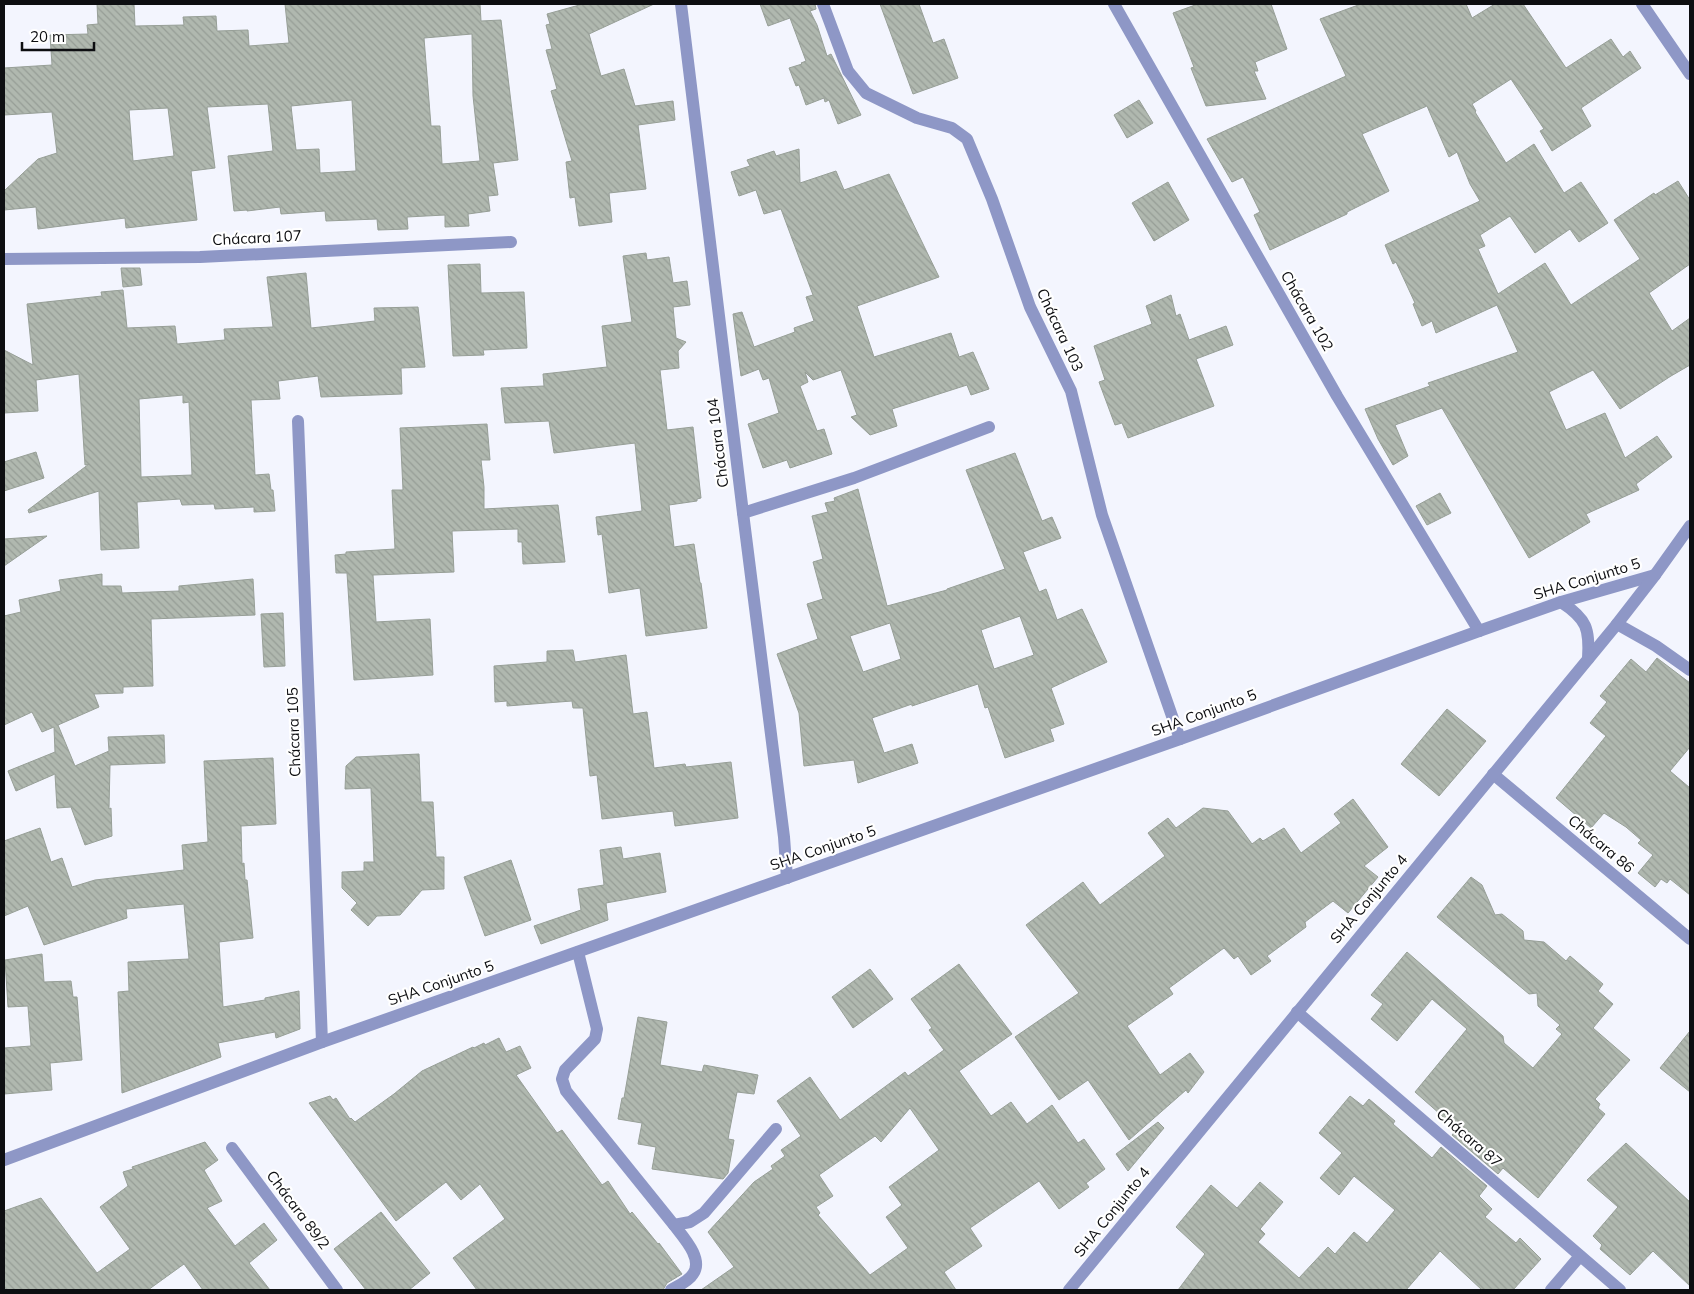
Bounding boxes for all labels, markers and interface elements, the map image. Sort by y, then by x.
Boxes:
scale bar [22,20,95,52]
text: 20 m [30,27,65,46]
street label: Chácara 107 [212,226,302,249]
street label: Chácara 102 [1277,267,1338,354]
street label: Chácara 103 [1033,285,1088,374]
street label: Chácara 104 [703,397,732,489]
street label: SHA Conjunto 5 [1531,553,1642,604]
street label: SHA Conjunto 5 [1149,685,1259,740]
street label: Chácara 105 [282,687,305,777]
street label: Chácara 86 [1564,810,1638,877]
street label: SHA Conjunto 5 [767,821,878,875]
street label: SHA Conjunto 4 [1326,850,1411,947]
street label: SHA Conjunto 5 [385,956,496,1010]
street label: Chácara 87 [1433,1104,1506,1171]
street label: SHA Conjunto 4 [1069,1163,1154,1261]
street label: Chácara 89/2 [263,1166,334,1253]

